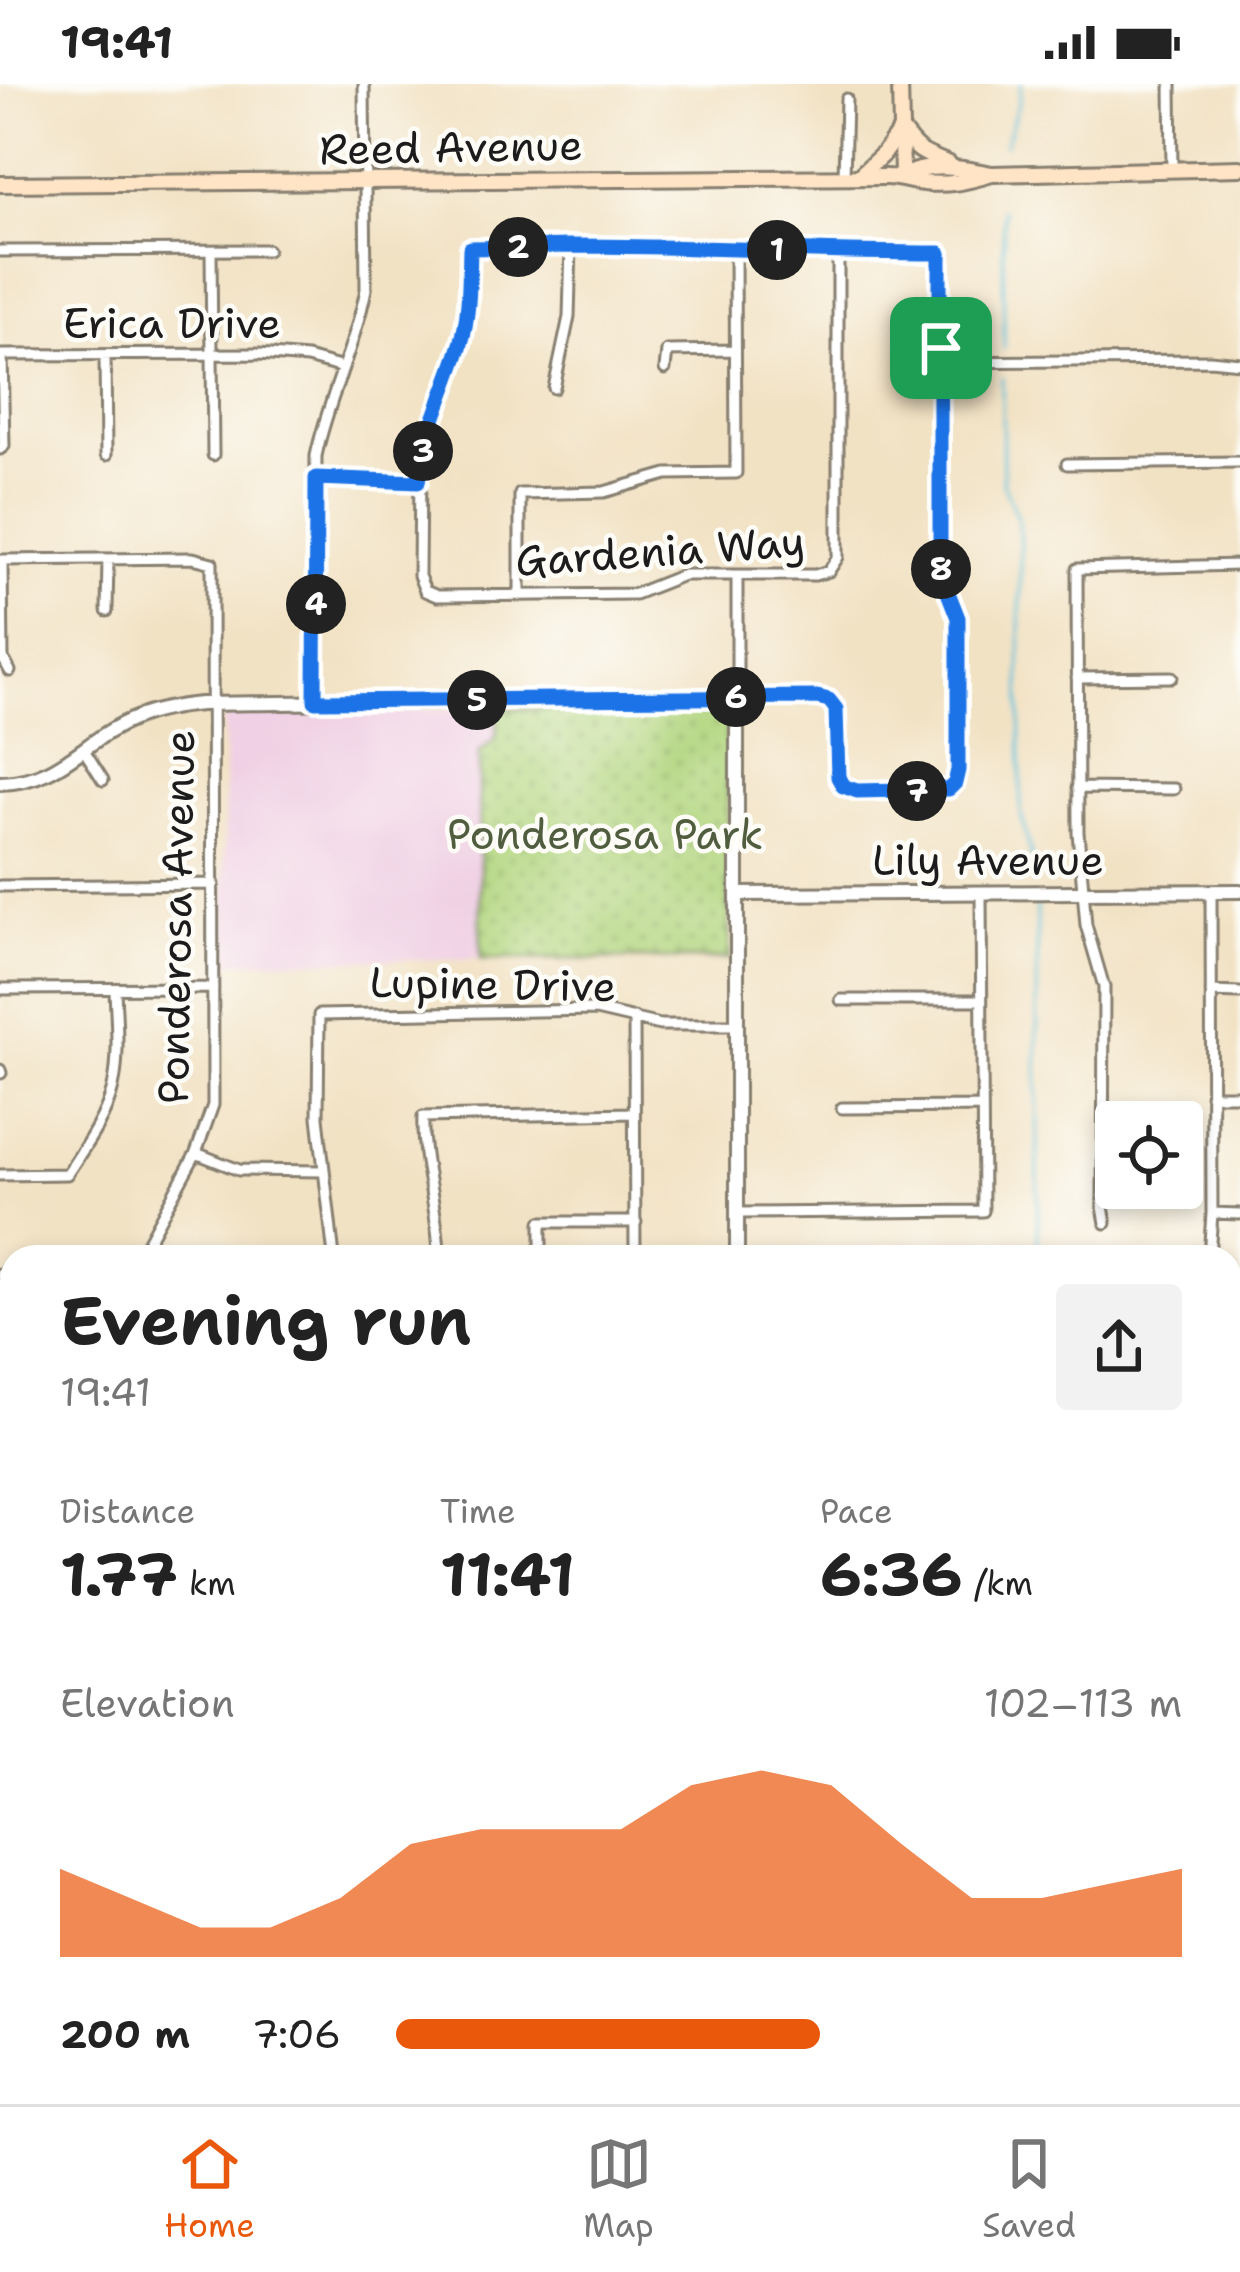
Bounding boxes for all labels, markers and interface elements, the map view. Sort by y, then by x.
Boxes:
text: 19:41 [60,12,173,72]
street label: Reed Avenue [319,117,583,177]
pin: 2 [488,217,548,277]
pin: 1 [747,220,807,280]
text: 2 [506,224,530,269]
text: 1 [769,227,785,272]
street label: Erica Drive [63,295,281,351]
pin [890,297,992,399]
icon: arrive [908,315,974,381]
pin: 3 [393,421,453,481]
text: 3 [411,428,435,473]
street label: Gardenia Way [513,513,807,589]
pin: 8 [911,539,971,599]
text: 8 [929,546,953,591]
pin: 4 [286,574,346,634]
text: 4 [304,581,328,626]
pin: 6 [706,667,766,727]
pin: 5 [447,670,507,730]
text: 6 [724,674,748,719]
text: 5 [467,677,487,722]
street label: Ponderosa Avenue [145,729,207,1105]
pin: 7 [887,761,947,821]
text: 7 [905,768,929,813]
park label: Ponderosa Park [447,806,763,862]
street label: Lily Avenue [872,832,1104,888]
street label: Lupine Drive [369,954,617,1014]
map controls [1095,1101,1203,1209]
button: locate [1095,1101,1203,1209]
text: Evening run [60,1277,471,1365]
button: share [1056,1284,1182,1410]
text: 19:41 [60,1366,151,1418]
text: Distance [60,1489,195,1534]
text: Time [440,1489,516,1534]
text: Pace [820,1489,893,1534]
text: 1.77 [60,1534,178,1614]
text: 11:41 [440,1534,575,1614]
text: 6:36 [820,1534,963,1614]
text: km [178,1561,236,1606]
text: /km [963,1561,1033,1606]
text: Elevation [60,1677,235,1729]
text: 102–113 m [984,1677,1182,1729]
text: 200 m [60,2008,190,2060]
text: 7:06 [252,2008,341,2060]
tab: Home [164,2131,255,2248]
tab: Map [583,2131,654,2248]
tab: Saved [982,2131,1076,2248]

